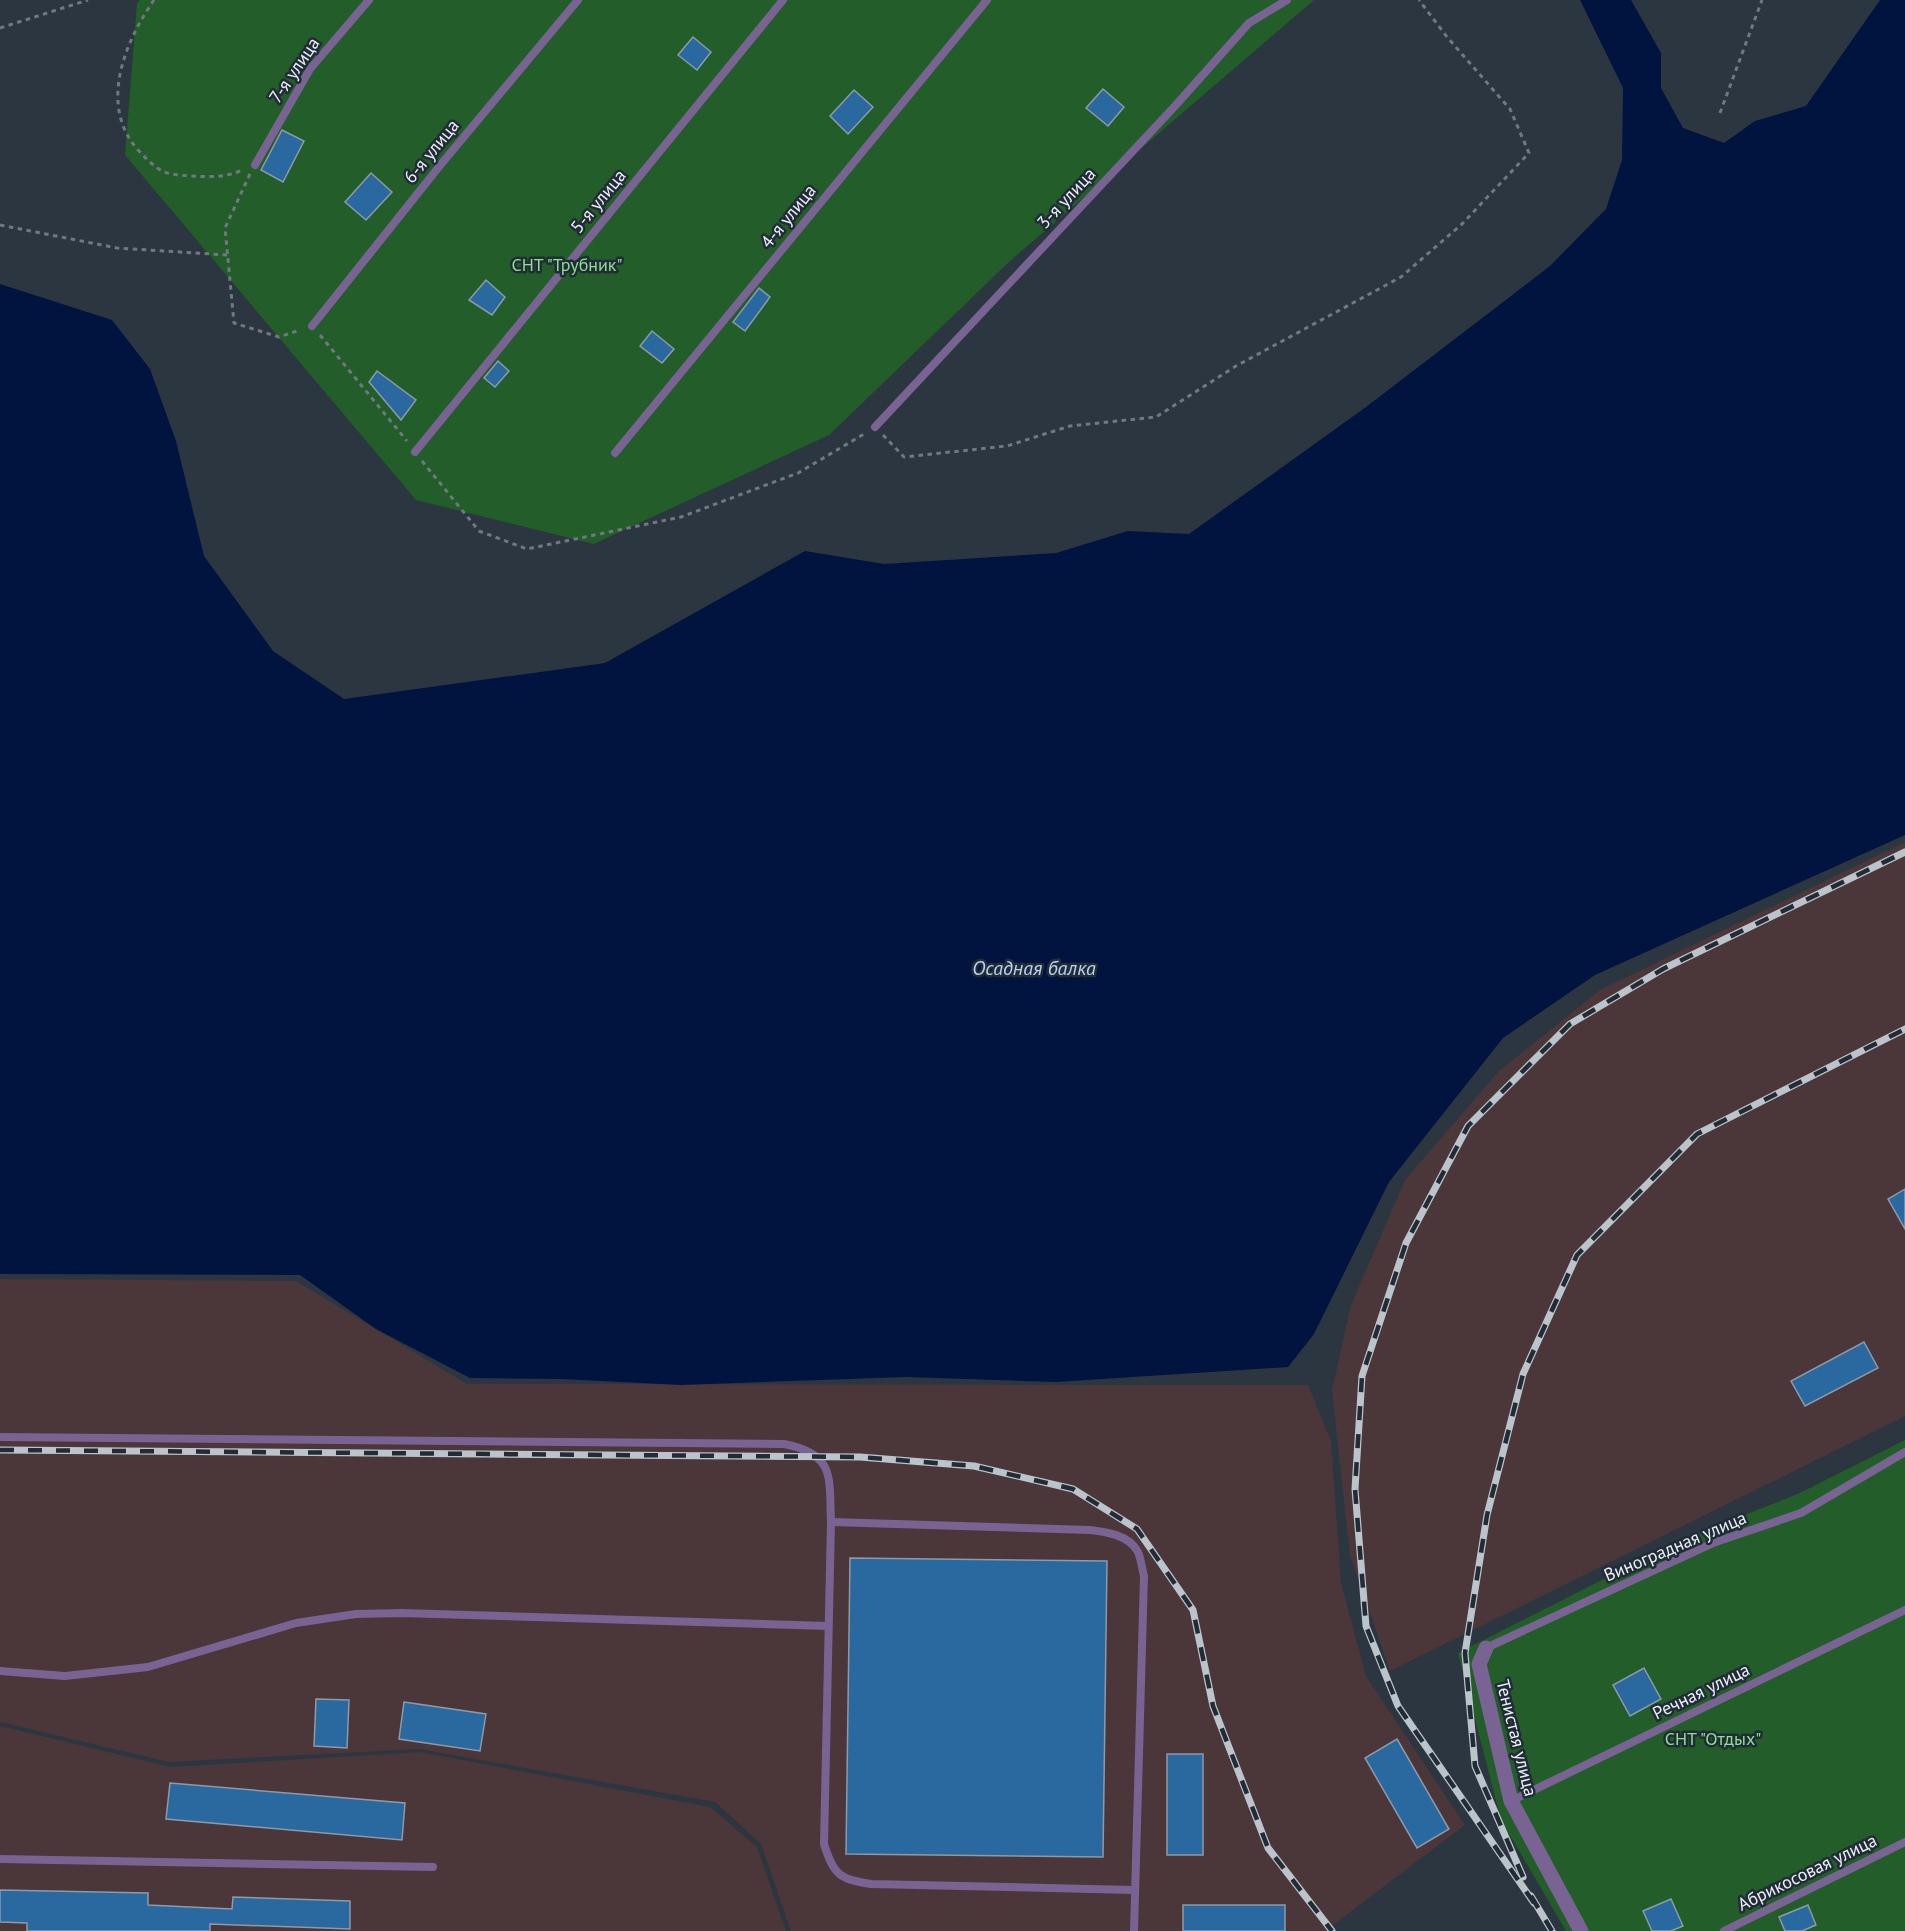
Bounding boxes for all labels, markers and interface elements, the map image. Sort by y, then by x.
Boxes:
street label: 7-я улица [264,33,324,107]
street label: 6-я улица [398,114,464,188]
street label: 3-я улица [1032,163,1100,233]
street label: 5-я улица [565,164,631,238]
street label: 4-я улица [755,179,821,253]
park label: СНТ "Трубник" [511,253,623,276]
water label: Осадная балка [972,955,1096,981]
street label: Виноградная улица [1600,1506,1750,1586]
street label: Речная улица [1649,1658,1753,1724]
street label: Тенистая улица [1491,1677,1543,1799]
park label: СНТ "Отдых" [1665,1727,1761,1750]
street label: Абрикосовая улица [1734,1828,1880,1916]

